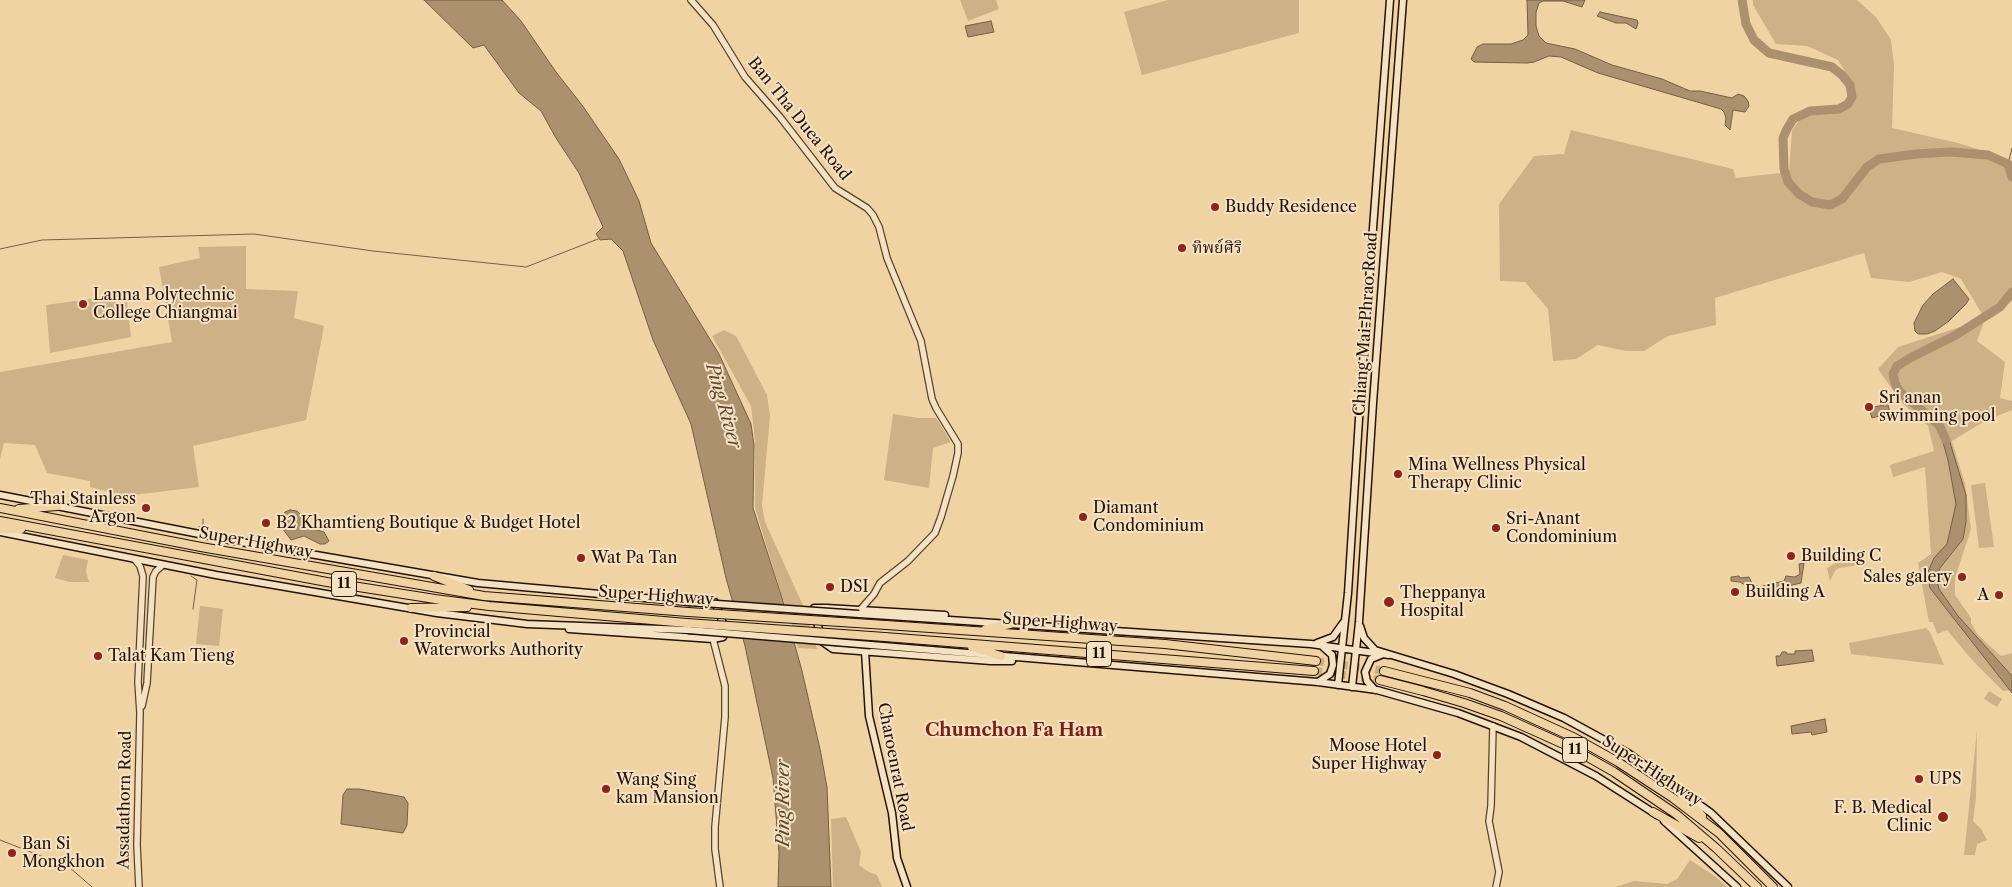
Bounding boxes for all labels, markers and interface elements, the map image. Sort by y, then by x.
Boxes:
street label: Ban Tha Duea Road [744,54,854,184]
place label: Buddy Residence [1225,197,1357,217]
marker: Buddy Residence [1209,201,1221,213]
street label: Chiang Mai-Phrao Road [1350,231,1382,417]
place label: ทิพย์ศิริ [1192,238,1242,258]
marker: ทิพย์ศิริ [1176,242,1188,254]
place label: Lanna Polytechnic College Chiangmai [93,285,238,323]
marker: Lanna Polytechnic College Chiangmai [77,298,89,310]
water label: Ping River [701,361,745,451]
place label: Sri anan swimming pool [1879,388,1996,426]
marker: Sri anan swimming pool [1863,401,1875,413]
place label: Mina Wellness Physical Therapy Clinic [1408,455,1586,493]
marker: Mina Wellness Physical Therapy Clinic [1392,468,1404,480]
place label: Thai Stainless Argon [30,489,136,527]
place label: Diamant Condominium [1093,498,1204,536]
marker: Thai Stainless Argon [140,502,152,514]
place label: Sri-Anant Condominium [1506,509,1617,547]
marker: Diamant Condominium [1077,511,1089,523]
place label: B2 Khamtieng Boutique & Budget Hotel [276,513,580,533]
marker: B2 Khamtieng Boutique & Budget Hotel [260,517,272,529]
marker: Sri-Anant Condominium [1490,522,1502,534]
street label: Super Highway [197,524,315,562]
place label: Building C [1801,546,1881,566]
place label: Wat Pa Tan [591,548,677,568]
marker: Building C [1785,550,1797,562]
marker: Wat Pa Tan [575,552,587,564]
place label: Sales galery [1863,567,1952,587]
marker: Sales galery [1956,571,1968,583]
road number: 11 [332,572,356,596]
place label: DSI [840,577,869,597]
marker: DSI [824,581,836,593]
street label: Super Highway [598,582,714,610]
place label: Building A [1745,582,1825,602]
place label: Theppanya Hospital [1400,583,1486,621]
place label: A [1977,585,1989,605]
marker: Building A [1729,586,1741,598]
marker: A [1993,589,2005,601]
marker: Theppanya Hospital [1382,595,1396,609]
street label: Super Highway [1002,609,1118,637]
place label: Provincial Waterworks Authority [414,622,583,660]
marker: Provincial Waterworks Authority [398,635,410,647]
road number: 11 [1086,642,1112,666]
place label: Talat Kam Tieng [108,646,234,666]
marker: Talat Kam Tieng [92,650,104,662]
street label: Charoenrat Road [873,701,917,833]
district label: Chumchon Fa Ham [925,720,1103,742]
street label: Assadathorn Road [114,731,136,869]
street label: Super Highway [1598,731,1706,811]
place label: Moose Hotel Super Highway [1311,736,1427,774]
road number: 11 [1562,738,1588,762]
marker: Moose Hotel Super Highway [1431,749,1443,761]
water label: Ping River [773,759,795,847]
place label: UPS [1929,769,1962,789]
place label: Wang Sing kam Mansion [616,770,719,808]
marker: UPS [1913,773,1925,785]
marker: Wang Sing kam Mansion [600,783,612,795]
place label: F. B. Medical Clinic [1834,798,1932,836]
marker: F. B. Medical Clinic [1936,810,1950,824]
place label: Ban Si Mongkhon [22,834,105,872]
marker: Ban Si Mongkhon [6,847,18,859]

